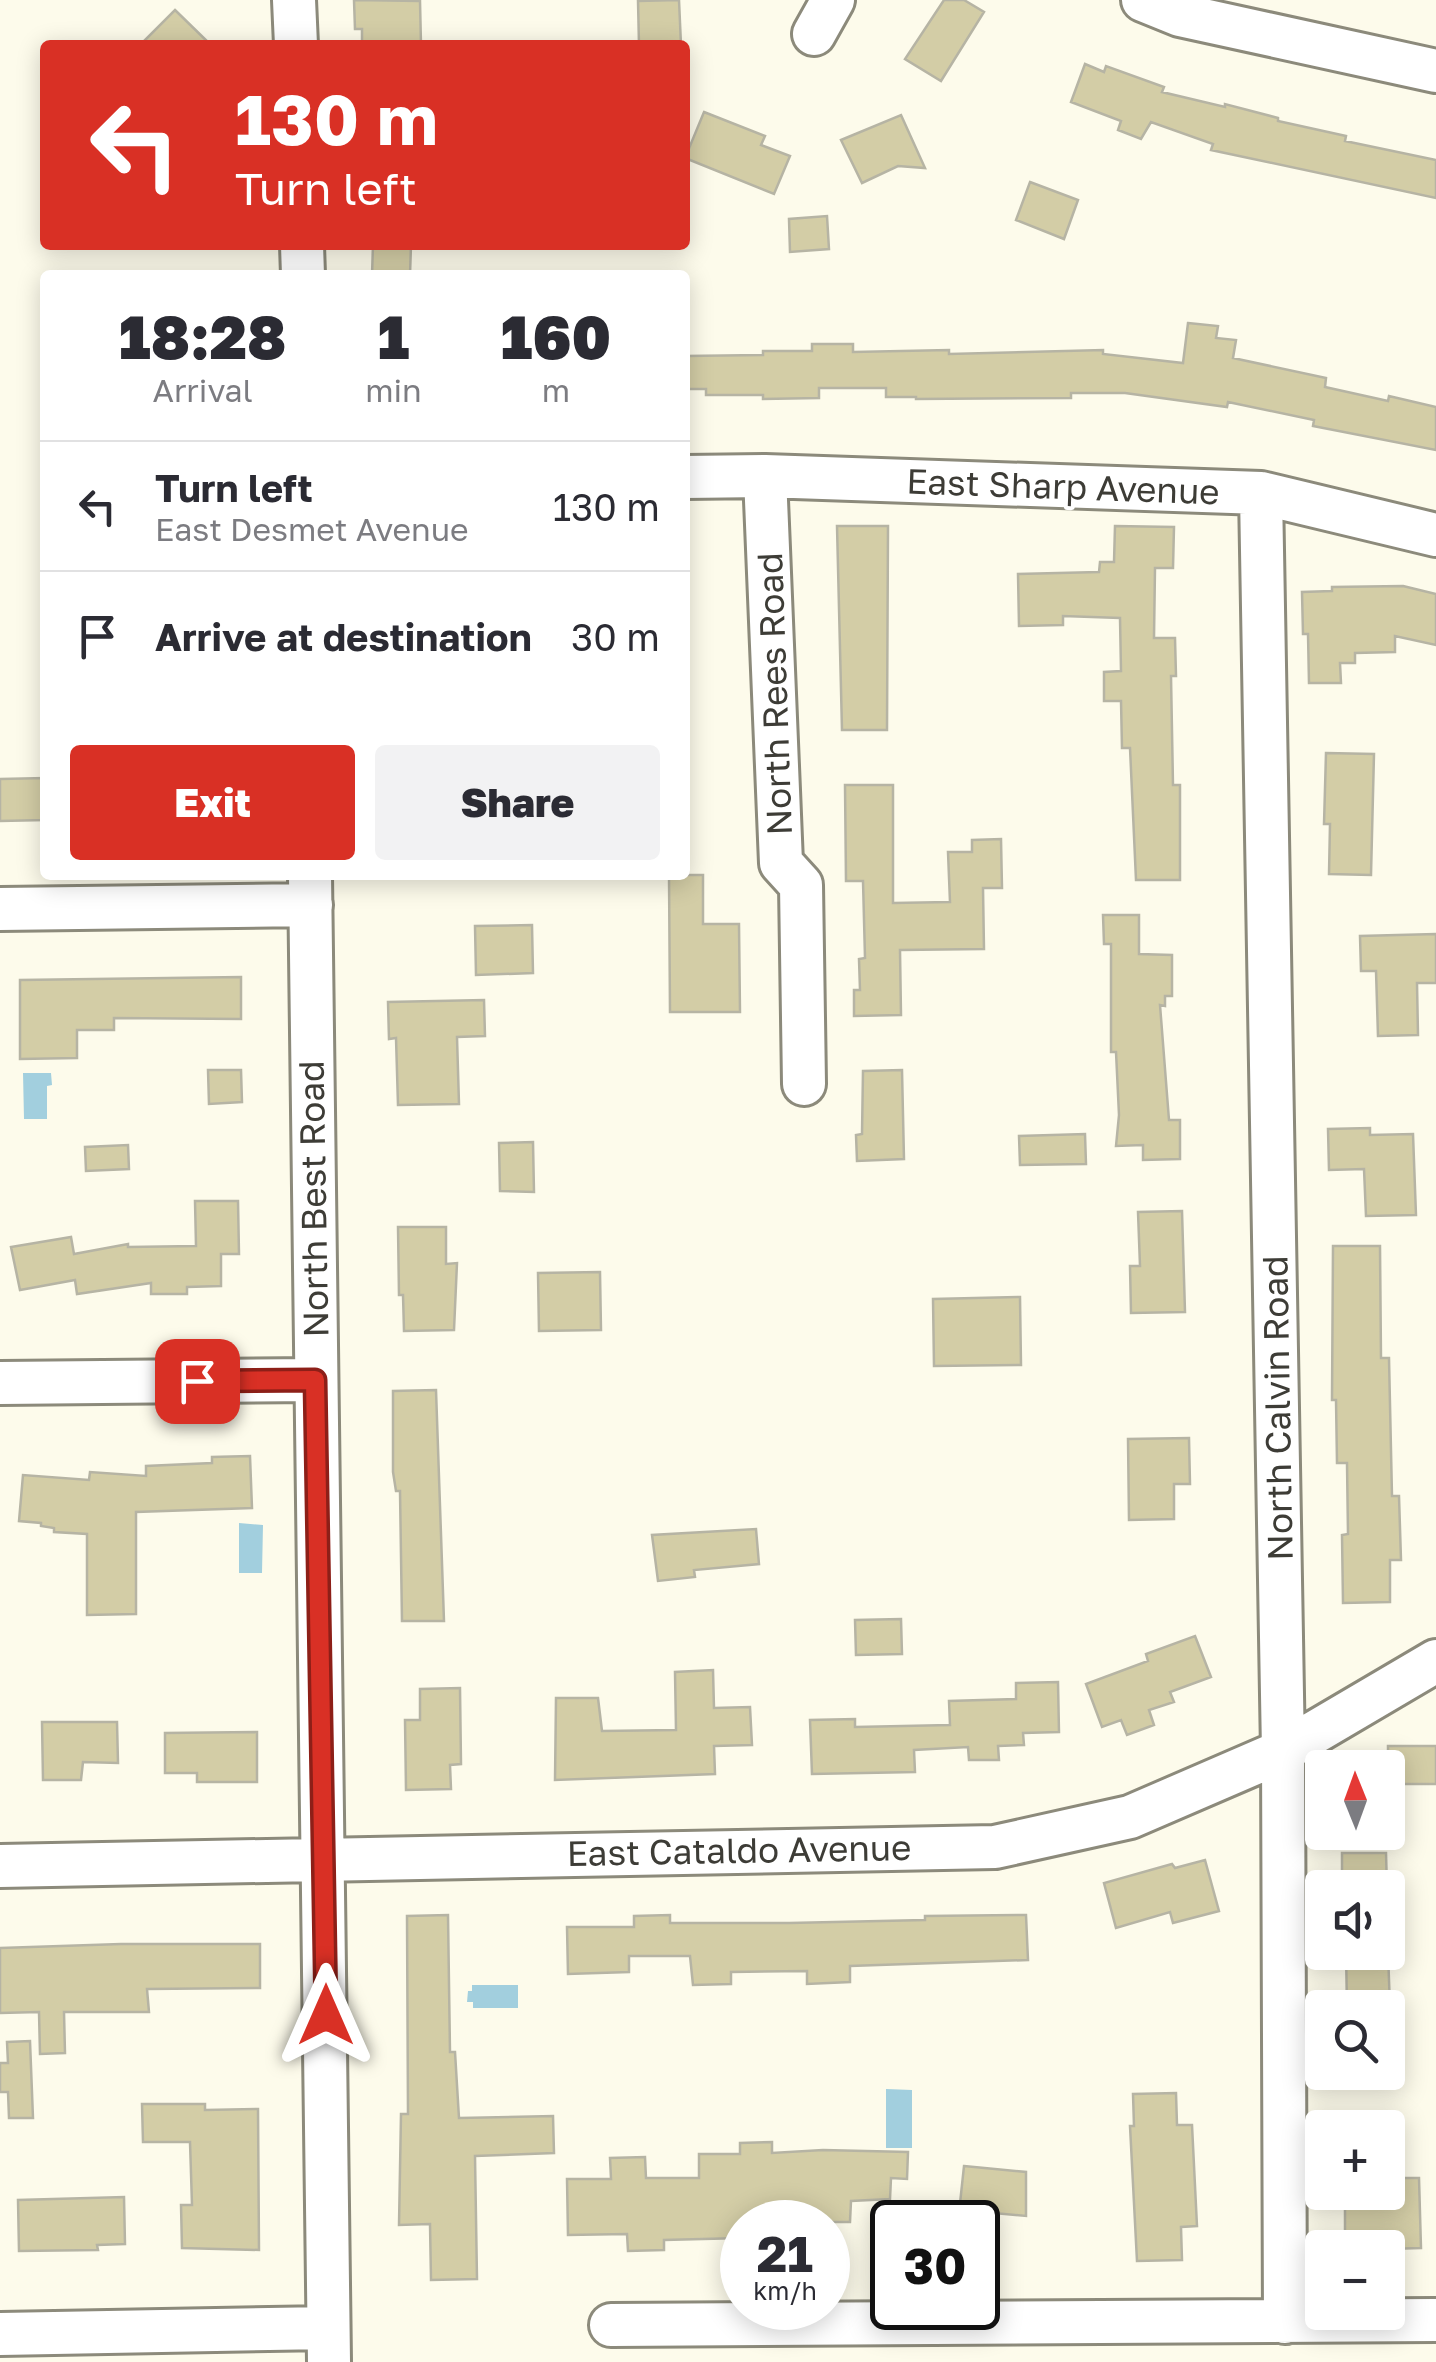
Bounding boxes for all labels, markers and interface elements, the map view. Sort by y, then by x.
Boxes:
text: 130 m [235,76,438,160]
icon: left [70,80,200,210]
text: Turn left [235,161,417,215]
text: 18:28 [119,300,286,372]
text: 1 [378,300,409,372]
text: 160 [501,300,611,372]
text: Arrival [152,371,253,409]
text: min [365,371,422,409]
text: m [542,371,570,409]
street label: East Sharp Avenue [906,460,1220,512]
text: Turn left [155,465,313,510]
icon: left [70,479,125,534]
text: 130 m [553,484,660,529]
text: East Desmet Avenue [155,510,469,548]
street label: North Rees Road [748,552,800,836]
icon: arrive [70,609,125,664]
text: Arrive at destination [155,614,532,659]
text: 30 m [571,614,660,659]
button: Exit [70,745,355,860]
button: Share [375,745,660,860]
street label: North Best Road [290,1060,336,1338]
street label: North Calvin Road [1253,1255,1301,1561]
pin [155,1339,240,1424]
icon: arrive [170,1354,225,1409]
north arrow [1305,1750,1405,1850]
map controls [1305,1750,1405,2330]
street label: East Cataldo Avenue [566,1826,912,1874]
button: sound [1305,1870,1405,1970]
position arrow [274,1963,378,2067]
button: search [1305,1990,1405,2090]
button: + [1305,2110,1405,2210]
speed limit sign: 30 [870,2200,1000,2330]
text: 21 [757,2223,813,2283]
button: − [1305,2230,1405,2330]
text: km/h [753,2275,817,2306]

